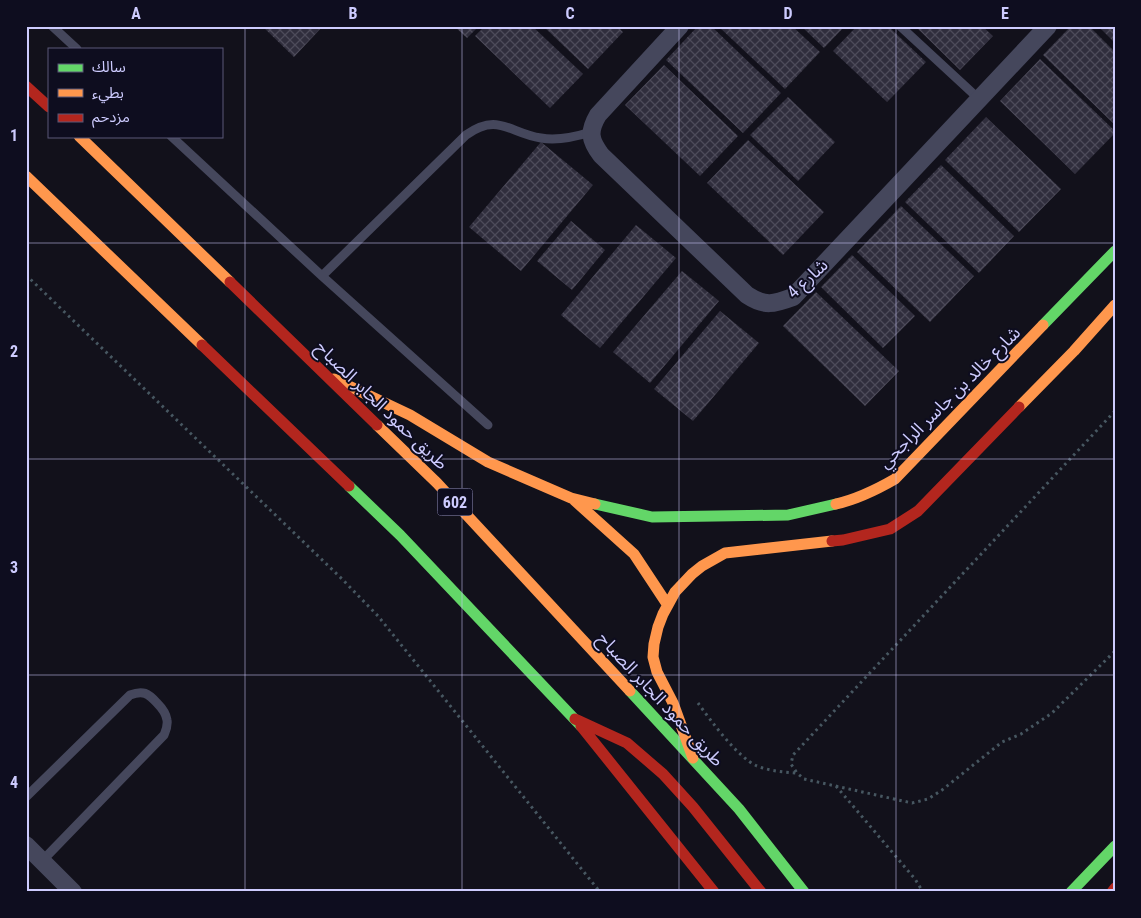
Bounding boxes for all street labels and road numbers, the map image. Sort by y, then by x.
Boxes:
street label: شارع 4 [782,254,834,305]
street label: شارع خالد بن جاسر الراجحي [874,322,1027,475]
street label: طريق حمود الجابر الصباح [309,336,453,476]
road number: 602 [438,488,472,516]
street label: طريق حمود الجابر الصباح [591,628,729,772]

